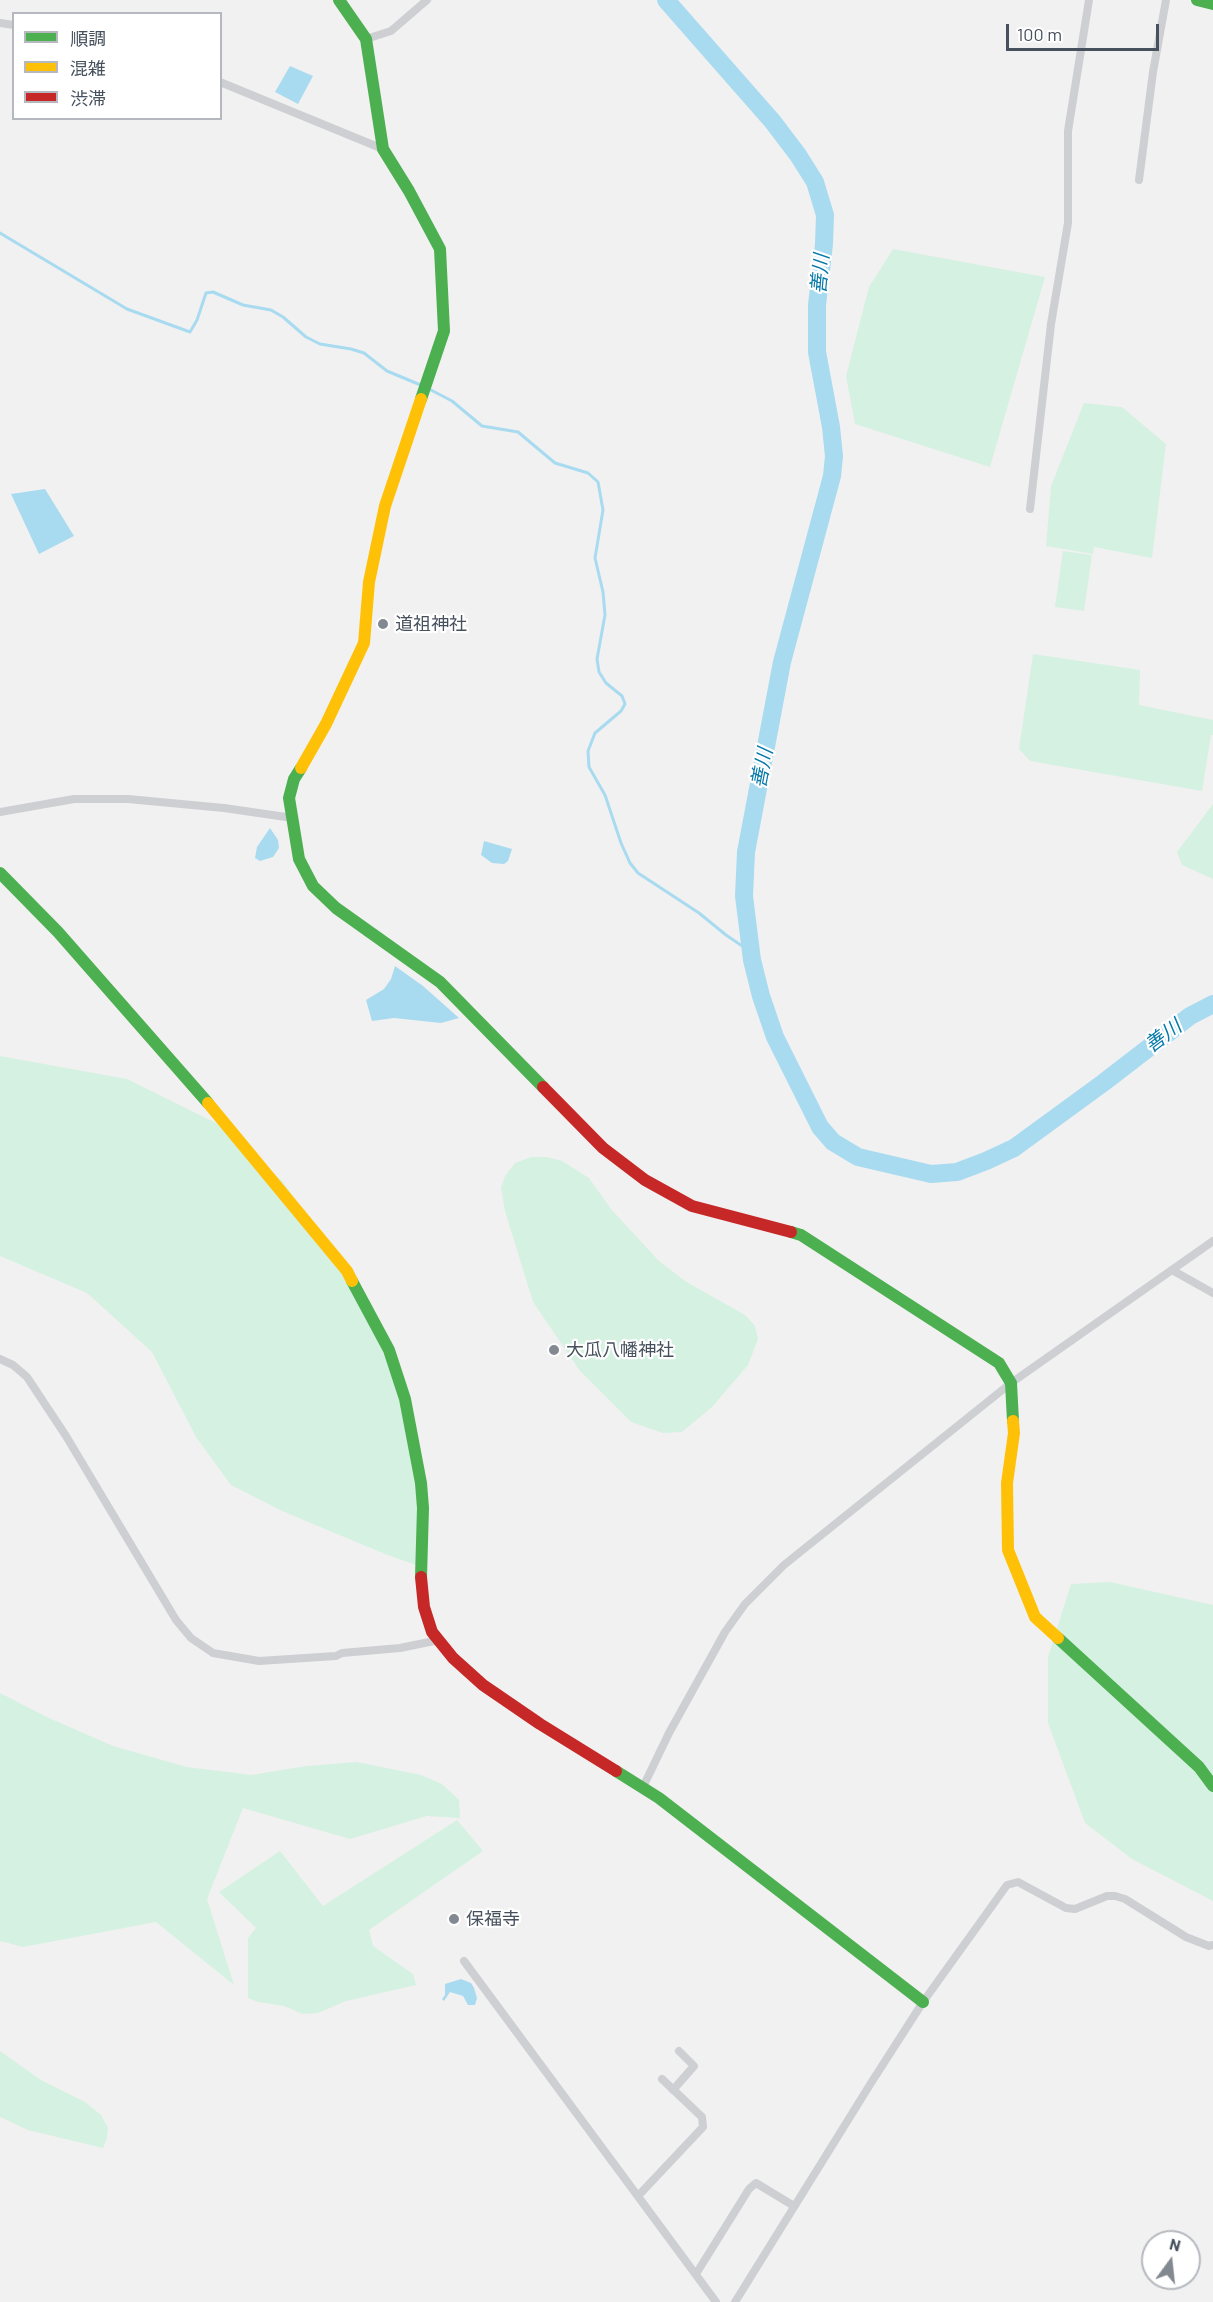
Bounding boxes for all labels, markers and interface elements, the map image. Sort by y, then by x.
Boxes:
legend [12,12,222,120]
scale bar [1009,12,1162,50]
text: 100 m [1017,23,1062,45]
text: 順調 [70,27,106,49]
text: 混雑 [70,57,106,79]
text: 渋滞 [70,87,106,109]
water label: 善川 [806,253,834,295]
place label: 道祖神社 [395,613,467,635]
marker: 道祖神社 [376,617,390,631]
water label: 善川 [746,746,778,790]
water label: 善川 [1140,1014,1186,1058]
place label: 大瓜八幡神社 [566,1339,674,1361]
marker: 大瓜八幡神社 [547,1343,561,1357]
place label: 保福寺 [466,1908,520,1930]
marker: 保福寺 [447,1912,461,1926]
north arrow [1141,2230,1201,2290]
text: N [1168,2234,1183,2255]

